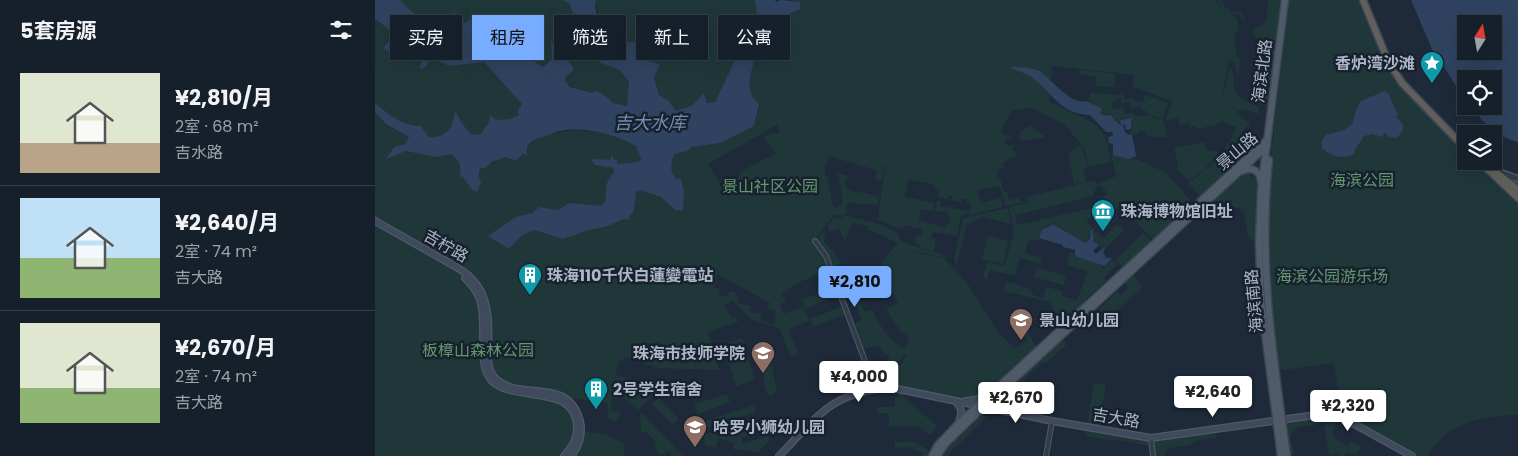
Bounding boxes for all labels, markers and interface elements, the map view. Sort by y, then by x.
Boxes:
chip: 买房 [390,15,462,60]
chip: 租房 [472,15,544,60]
chip: 筛选 [554,15,626,60]
chip: 新上 [636,15,708,60]
chip: 公寓 [718,15,790,60]
north arrow [1457,15,1503,60]
map controls [1457,15,1502,170]
text: 5套房源 [20,16,97,45]
icon: filters [327,16,355,44]
street label: 海滨北路 [1247,38,1277,104]
place icon: 香炉湾沙滩 [1419,50,1445,84]
place label: 香炉湾沙滩 [1335,52,1415,75]
button: locate [1457,70,1502,115]
text: ¥2,810/月 [175,83,273,112]
icon: home [60,93,120,153]
water label: 吉大水库 [614,110,689,135]
text: 2室 · 68 m² [175,115,258,138]
button: layers [1457,125,1502,170]
street label: 景山路 [1211,127,1263,175]
text: 吉水路 [175,141,223,164]
park label: 海滨公园 [1330,169,1394,192]
park label: 景山社区公园 [722,175,818,198]
museum icon: 珠海博物馆旧址 [1090,198,1116,232]
place label: 珠海博物馆旧址 [1121,200,1233,223]
text: ¥2,640/月 [175,208,279,237]
icon: home [60,218,120,278]
street label: 吉柠路 [419,224,473,268]
text: 2室 · 74 m² [175,240,257,263]
building icon: 珠海110千伏白蓮變電站 [517,262,543,296]
place label: 珠海110千伏白蓮變電站 [547,264,713,287]
park label: 海滨公园游乐场 [1276,265,1388,288]
text: 吉大路 [175,266,223,289]
pin: ¥2,810 [814,266,896,308]
street label: 海滨南路 [1240,268,1268,334]
text: ¥2,810 [829,270,881,293]
school or university icon: 景山幼儿园 [1008,307,1034,341]
place label: 景山幼儿园 [1039,309,1119,332]
text: ¥2,670/月 [175,333,276,362]
park label: 板樟山森林公园 [422,339,534,362]
school or university icon: 珠海市技师学院 [750,340,776,374]
place label: 珠海市技师学院 [633,342,745,365]
icon: home [60,343,120,403]
pin: ¥4,000 [818,360,900,403]
text: 2室 · 74 m² [175,365,257,388]
text: ¥4,000 [830,365,888,388]
building icon: 2号学生宿舍 [583,376,609,410]
pin: ¥2,640 [1172,376,1254,418]
place label: 2号学生宿舍 [613,378,702,401]
text: ¥2,640 [1185,380,1241,403]
pin: ¥2,670 [975,382,1057,424]
text: ¥2,670 [989,386,1043,409]
pin: ¥2,320 [1307,390,1389,432]
text: 吉大路 [175,391,223,414]
text: ¥2,320 [1321,394,1375,417]
street label: 吉大路 [1090,403,1142,433]
school or university icon: 哈罗小狮幼儿园 [682,414,708,448]
place label: 哈罗小狮幼儿园 [713,416,825,439]

